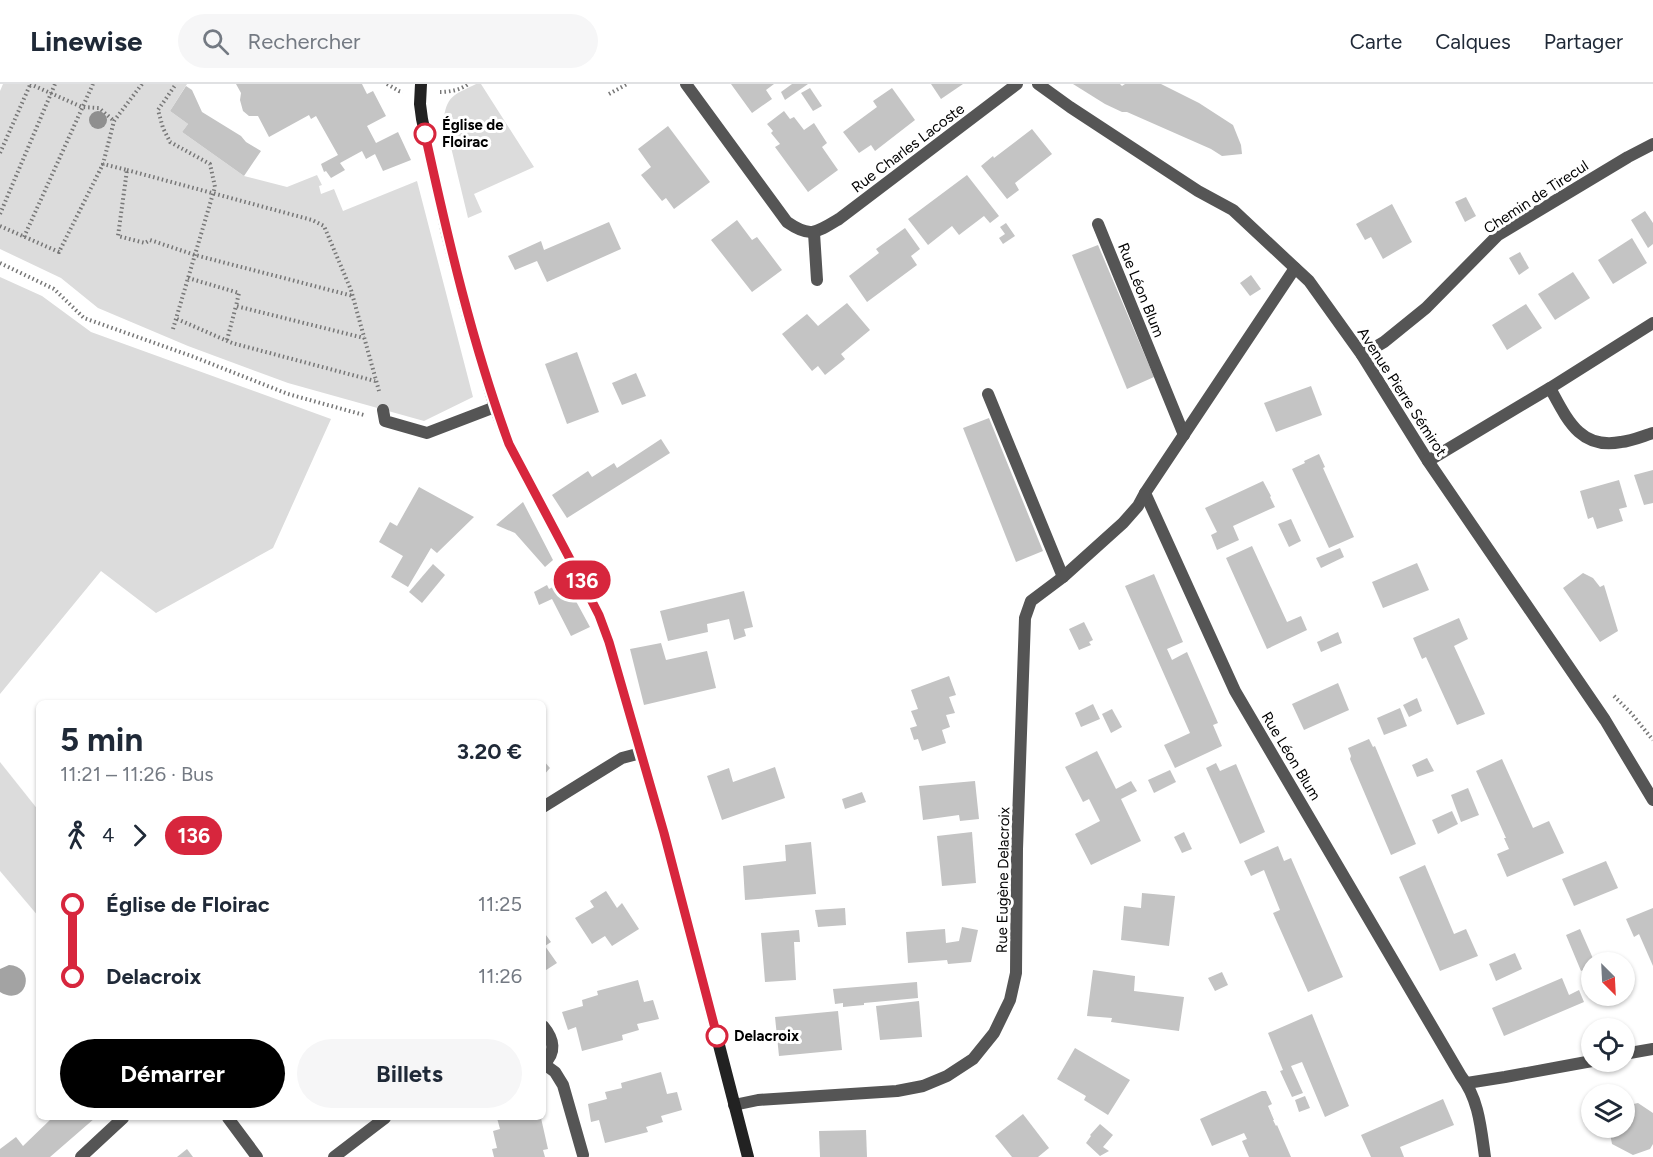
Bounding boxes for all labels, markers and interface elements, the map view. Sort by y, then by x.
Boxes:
search box [178,14,598,68]
text: Linewise [30,24,142,58]
icon: search [199,25,232,58]
text: Rechercher [247,28,361,55]
text: Carte [1350,29,1402,54]
text: Calques [1435,29,1511,54]
text: Partager [1544,29,1623,54]
street label: Rue Charles Lacoste [848,100,968,196]
place label: Église de Floirac [442,116,504,151]
marker: Église de Floirac [414,123,436,145]
street label: Chemin de Tirecul [1480,156,1592,238]
street label: Rue Léon Blum [1114,240,1168,340]
street label: Avenue Pierre Sémirot [1354,324,1451,460]
line badge: 136 [548,560,616,600]
text: 136 [566,568,598,593]
street label: Rue Léon Blum [1258,708,1324,804]
text: 5 min [60,720,143,759]
text: 3.20 € [457,738,522,765]
text: 11:21 – 11:26 · Bus [60,762,214,786]
street label: Rue Eugène Delacroix [993,807,1013,953]
icon: walk [60,819,93,852]
icon: forward [123,819,156,852]
text: 4 [102,823,114,847]
text: 136 [177,823,210,848]
text: Église de Floirac [106,891,270,918]
text: 11:25 [478,892,522,916]
north arrow [1581,952,1635,1006]
map controls [1581,952,1635,1138]
text: Delacroix [106,963,201,990]
text: 11:26 [478,964,522,988]
button: locate [1581,1018,1635,1072]
marker: Delacroix [706,1025,728,1047]
place label: Delacroix [734,1027,799,1045]
button: Démarrer [60,1039,285,1108]
button: Billets [297,1039,522,1108]
button: layers [1581,1084,1635,1138]

